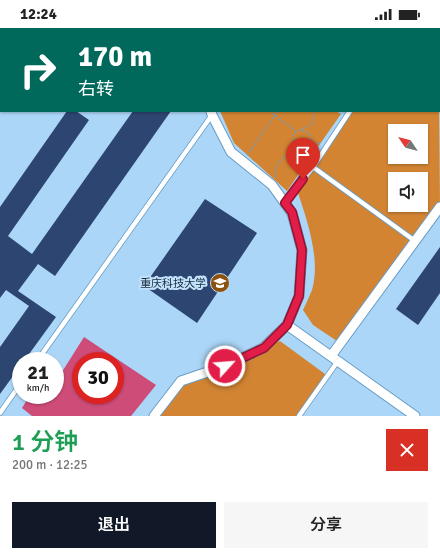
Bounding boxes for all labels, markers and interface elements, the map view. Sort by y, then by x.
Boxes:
text: 12:24 [20,5,57,23]
text: 170 m [78,40,152,74]
icon: right [12,44,64,96]
text: 右转 [78,78,114,100]
north arrow [388,124,428,164]
map controls [388,124,428,212]
pin [286,138,320,179]
icon: arrive [292,144,314,166]
button: sound [388,172,428,212]
school or university icon: 重庆科技大学 [209,272,231,294]
place label: 重庆科技大学 [140,277,206,290]
position arrow [204,345,246,387]
speed limit sign: 30 [72,352,124,404]
text: 21 [27,360,49,385]
text: km/h [27,382,49,394]
text: 1 分钟 [12,427,78,457]
button: close [386,429,428,471]
text: 200 m · 12:25 [12,457,88,473]
button: 退出 [12,502,216,548]
button: 分享 [224,502,428,548]

